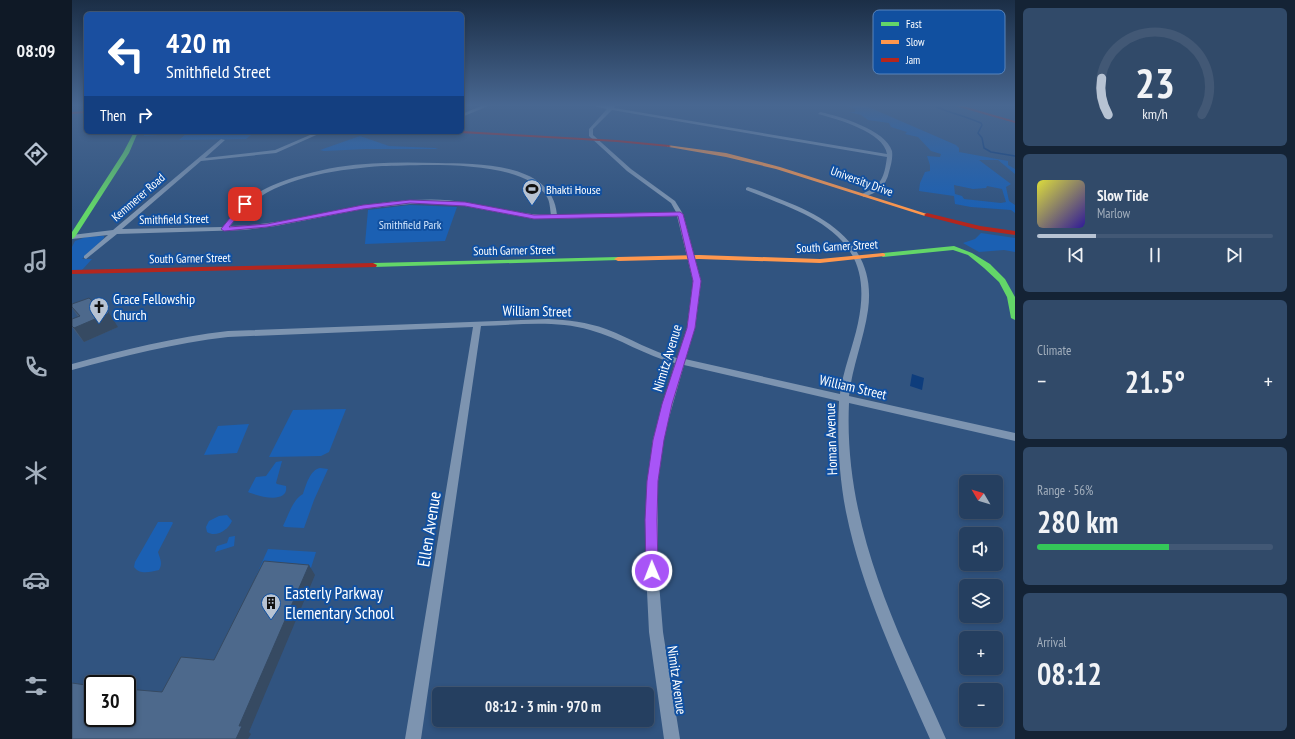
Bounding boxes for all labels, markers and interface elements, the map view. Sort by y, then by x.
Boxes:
legend [873,10,1005,74]
text: Fast [906,17,922,31]
text: 420 m [166,24,230,61]
icon: left [100,28,152,80]
text: Slow [906,35,925,49]
text: 08:09 [17,39,55,62]
text: Jam [905,53,920,67]
text: 23 [1135,56,1175,109]
text: Smithfield Street [166,60,271,83]
icon: right [134,104,156,126]
text: km/h [1142,104,1168,123]
text: Then [100,106,126,125]
icon: directions [22,140,50,168]
street label: University Drive [829,163,895,199]
street label: Kemmerer Road [108,170,168,224]
sports icon: Bhakti House [521,178,543,206]
place label: Bhakti House [546,182,601,197]
text: Slow Tide [1097,186,1149,205]
pin [228,187,262,221]
icon: arrive [234,193,256,215]
text: Marlow [1097,205,1130,222]
street label: Smithfield Street [139,211,210,227]
park label: Smithfield Park [379,217,442,232]
street label: South Garner Street [796,236,879,256]
street label: South Garner Street [473,242,556,258]
icon: previous [1065,244,1087,266]
icon: pause [1144,244,1166,266]
icon: next [1223,244,1245,266]
icon: music [22,247,50,275]
street label: South Garner Street [149,250,232,266]
place label: Grace Fellowship Church [113,290,195,324]
church icon: Grace Fellowship Church [88,296,110,324]
street label: William Street [503,301,572,321]
street label: Nimitz Avenue [648,322,686,394]
text: Climate [1037,342,1071,359]
icon: phone [22,353,50,381]
text: 21.5° [1125,362,1185,401]
text: − [1037,367,1046,395]
text: + [1264,367,1273,395]
street label: William Street [818,371,889,404]
street label: Homan Avenue [821,402,841,476]
icon: climate [22,459,50,487]
north arrow [959,475,1003,519]
map controls [959,475,1003,727]
text: Range · 56% [1037,482,1093,499]
street label: Ellen Avenue [412,490,446,568]
text: 280 km [1037,502,1118,541]
button: sound [959,527,1003,571]
position arrow [631,550,673,592]
icon: car [22,566,50,594]
button: layers [959,579,1003,623]
place label: Easterly Parkway Elementary School [285,582,394,624]
building icon: Easterly Parkway Elementary School [260,592,282,620]
button: + [959,631,1003,675]
text: Arrival [1037,634,1066,651]
street label: Nimitz Avenue [663,644,691,716]
text: 08:12 [1037,654,1102,693]
icon: filters [22,672,50,700]
speed limit sign: 30 [84,675,136,727]
button: − [959,683,1003,727]
text: 08:12 · 3 min · 970 m [485,697,601,716]

